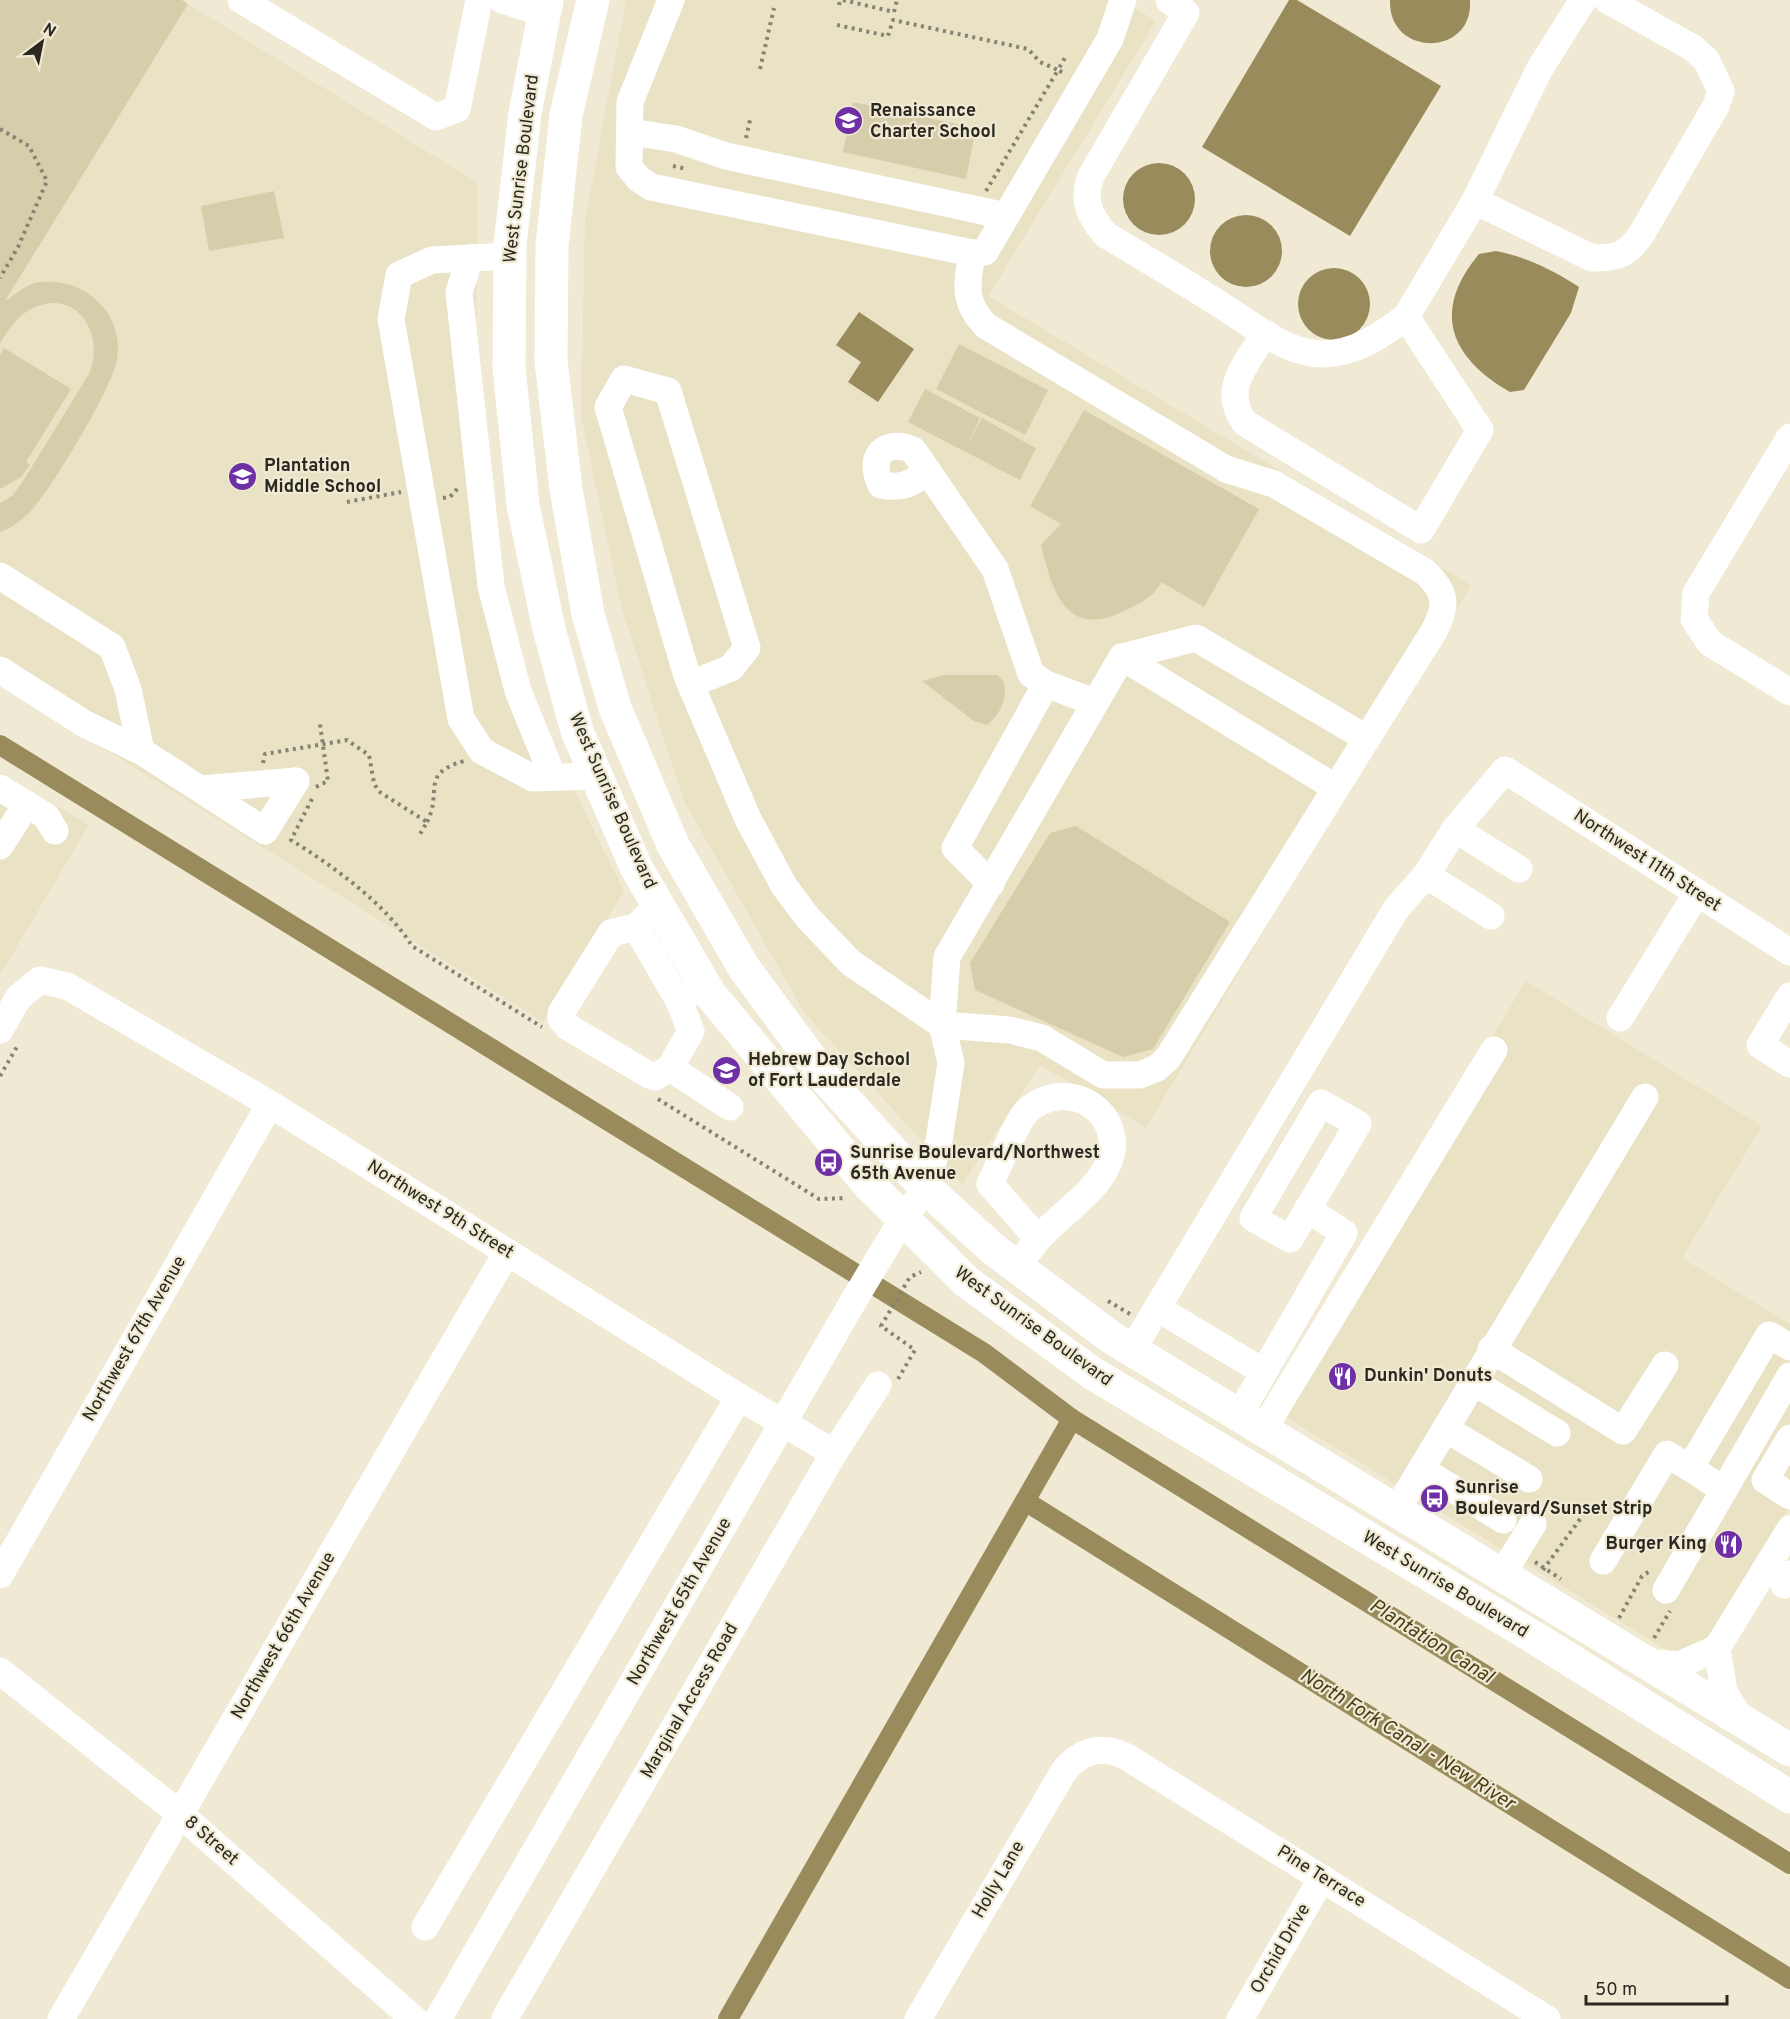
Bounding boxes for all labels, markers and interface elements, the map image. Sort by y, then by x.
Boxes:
north arrow [12,12,72,72]
text: N [39,19,59,43]
street label: West Sunrise Boulevard [499,73,545,265]
place label: Renaissance Charter School [870,100,996,144]
school or university icon: Renaissance Charter School [833,105,865,137]
place label: Plantation Middle School [264,455,381,499]
school or university icon: Plantation Middle School [227,460,259,492]
street label: West Sunrise Boulevard [563,710,661,892]
street label: Northwest 11th Street [1569,805,1725,917]
place label: Hebrew Day School of Fort Lauderdale [748,1049,910,1093]
school or university icon: Hebrew Day School of Fort Lauderdale [711,1054,743,1086]
place label: Sunrise Boulevard/Northwest 65th Avenue [850,1142,1100,1186]
bus stop icon: Sunrise Boulevard/Northwest 65th Avenue [813,1147,845,1179]
street label: Northwest 9th Street [362,1155,518,1265]
street label: Northwest 67th Avenue [78,1252,192,1426]
street label: West Sunrise Boulevard [949,1262,1117,1392]
restaurant icon: Dunkin' Donuts [1327,1360,1359,1392]
place label: Dunkin' Donuts [1364,1365,1492,1388]
place label: Sunrise Boulevard/Sunset Strip [1455,1477,1652,1521]
bus stop icon: Sunrise Boulevard/Sunset Strip [1418,1482,1450,1514]
street label: Northwest 65th Avenue [623,1514,737,1690]
street label: West Sunrise Boulevard [1358,1526,1532,1644]
restaurant icon: Burger King [1712,1528,1744,1560]
place label: Burger King [1606,1533,1707,1556]
street label: Northwest 66th Avenue [227,1548,341,1724]
water label: Plantation Canal [1364,1593,1499,1691]
street label: Marginal Access Road [636,1619,744,1783]
water label: North Fork Canal - New River [1294,1663,1521,1818]
street label: 8 Street [179,1811,243,1871]
street label: Holly Lane [968,1837,1030,1923]
street label: Pine Terrace [1272,1841,1370,1913]
street label: Orchid Drive [1246,1900,1316,1998]
scale bar [1586,1968,1727,2006]
text: 50 m [1595,1979,1637,2002]

